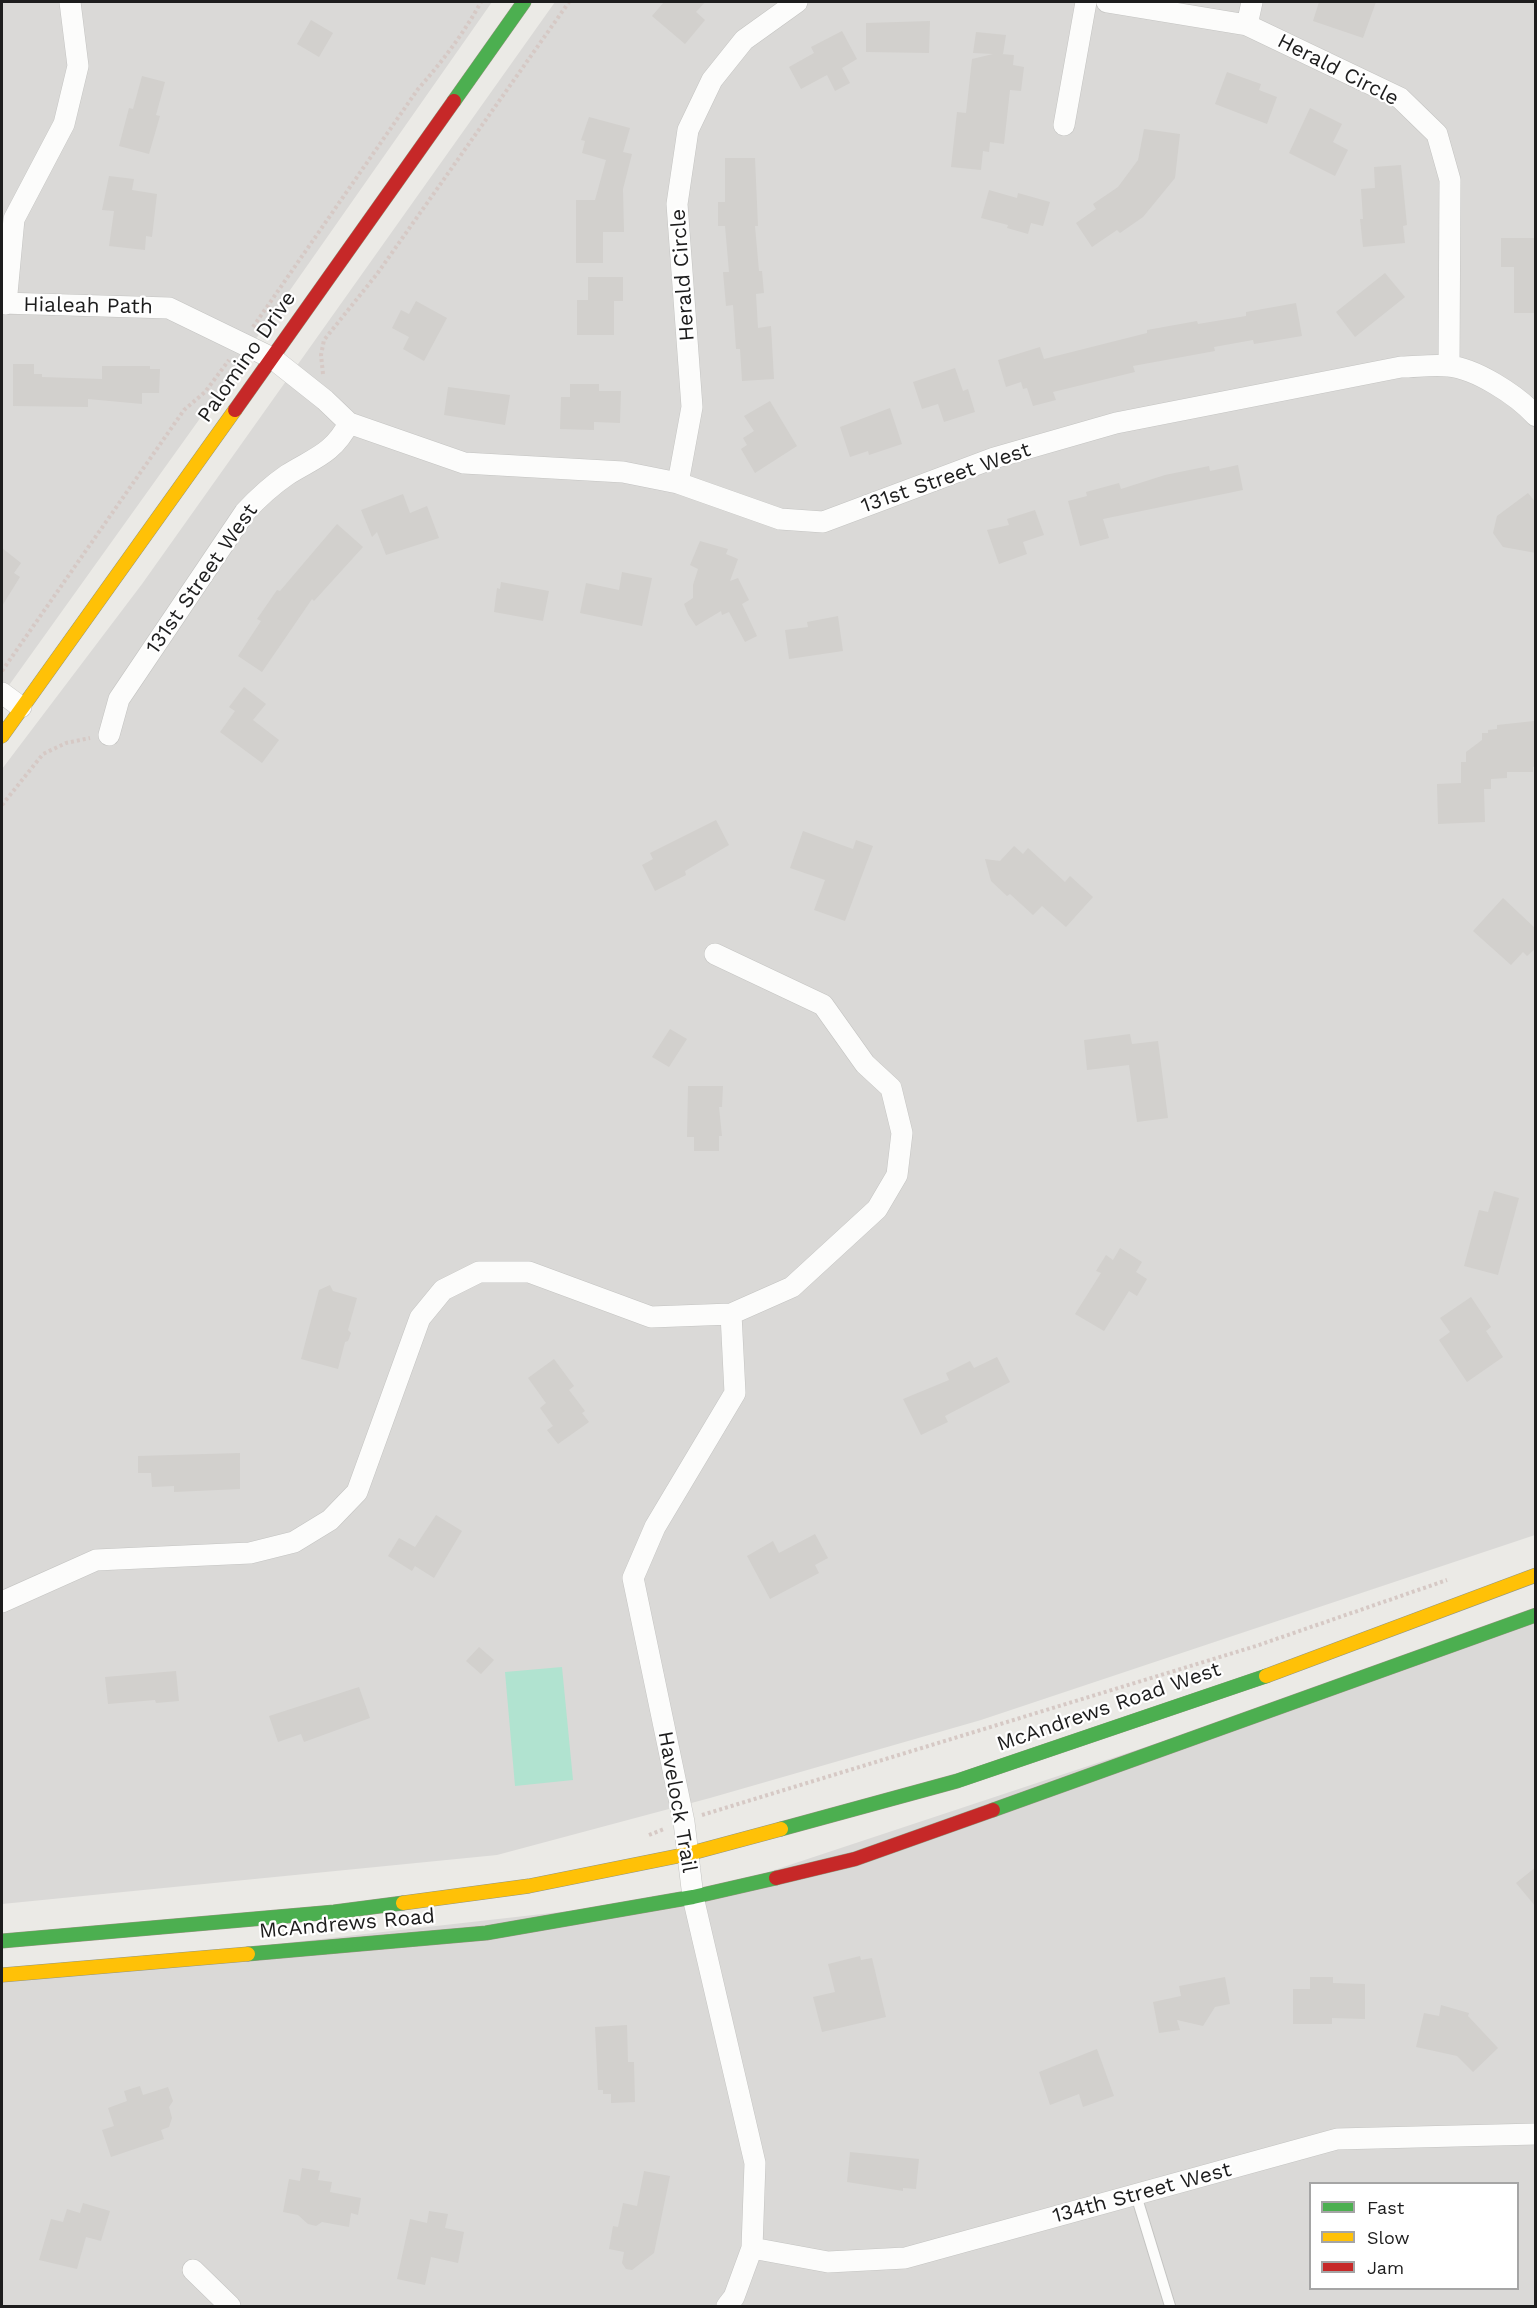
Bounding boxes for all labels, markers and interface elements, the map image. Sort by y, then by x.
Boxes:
street label: Herald Circle [1273,29,1403,111]
street label: Herald Circle [666,208,700,342]
street label: Palomino Drive [192,287,302,427]
street label: Hialeah Path [23,292,153,320]
street label: 131st Street West [858,437,1034,519]
street label: 131st Street West [141,499,263,659]
street label: McAndrews Road West [994,1657,1224,1757]
street label: Havelock Trail [652,1729,702,1875]
street label: McAndrews Road [258,1904,436,1944]
street label: 134th Street West [1050,2157,1234,2229]
legend [1309,2182,1519,2290]
text: Fast [1367,2197,1404,2218]
text: Slow [1367,2227,1410,2248]
text: Jam [1367,2257,1404,2278]

